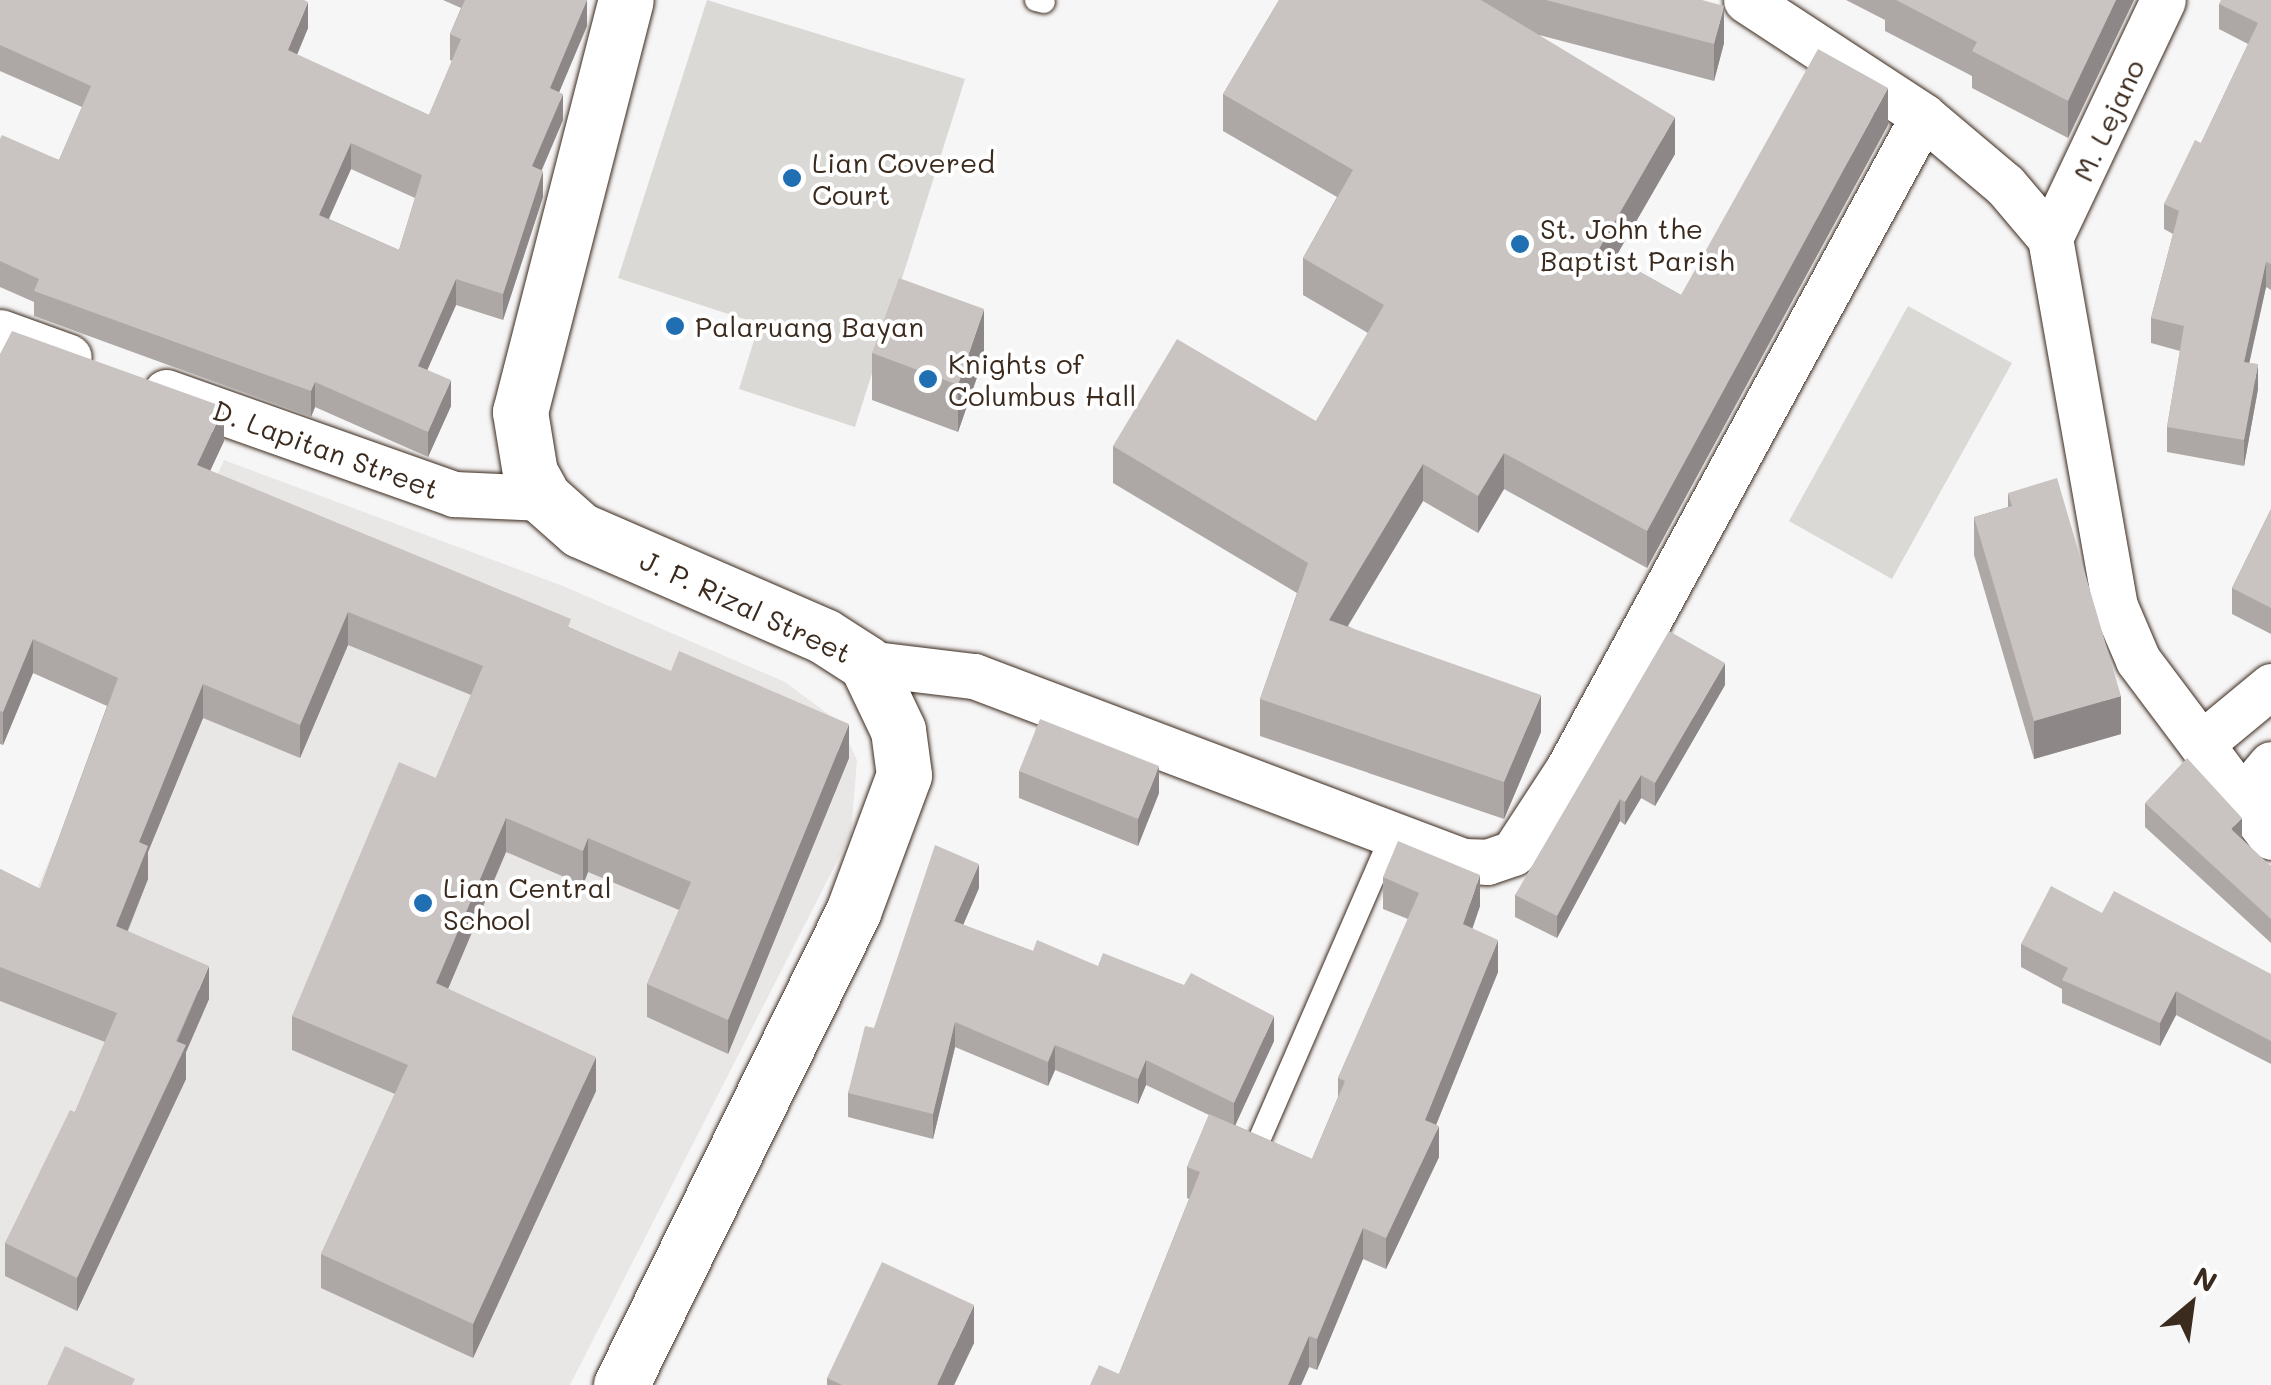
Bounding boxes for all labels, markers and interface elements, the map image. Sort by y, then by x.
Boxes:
street label: M. Lejano [2065,54,2151,186]
place label: Lian Covered Court [812,145,995,211]
marker: Lian Covered Court [781,167,803,189]
place label: St. John the Baptist Parish [1540,211,1734,277]
marker: St. John the Baptist Parish [1509,233,1531,255]
place label: Palaruang Bayan [695,309,924,343]
marker: Palaruang Bayan [664,315,686,337]
place label: Knights of Columbus Hall [948,346,1136,412]
marker: Knights of Columbus Hall [917,368,939,390]
street label: D. Lapitan Street [208,393,444,505]
street label: J. P. Rizal Street [635,542,857,670]
place label: Lian Central School [443,870,612,936]
marker: Lian Central School [412,892,434,914]
north arrow [2141,1255,2241,1355]
text: N [2188,1258,2224,1300]

